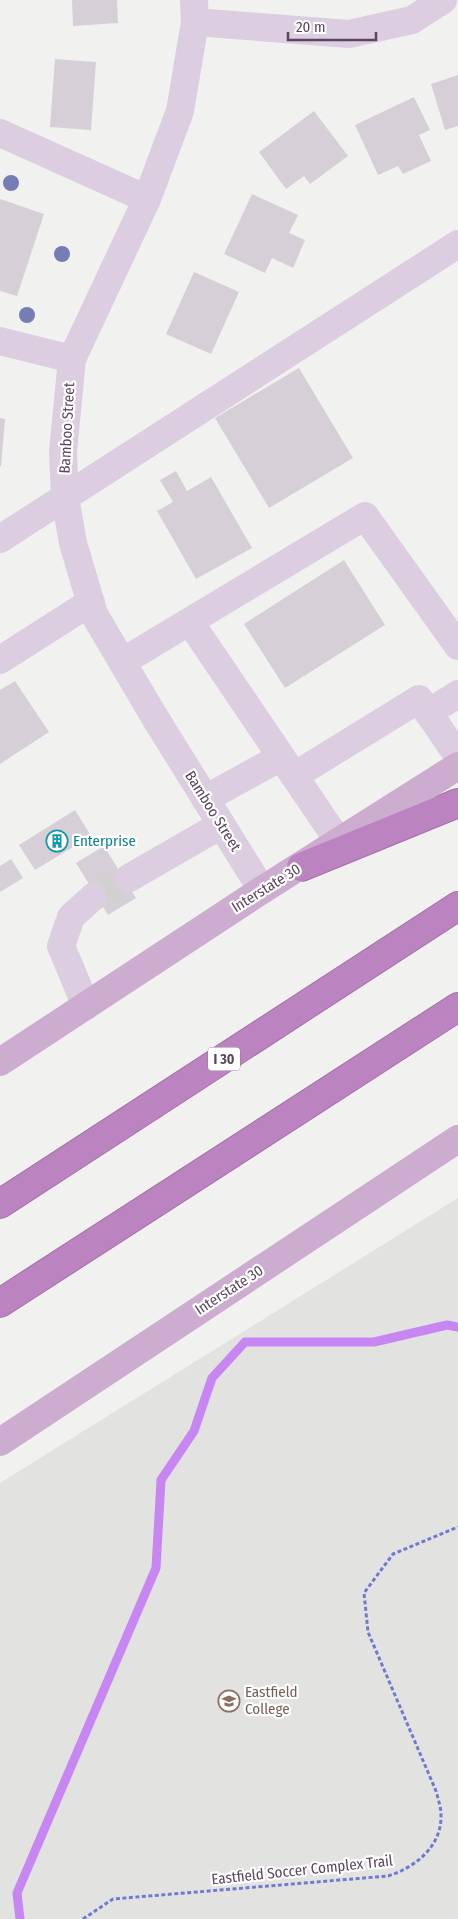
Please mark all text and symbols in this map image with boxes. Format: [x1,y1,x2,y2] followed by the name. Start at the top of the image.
[288,10,376,42] scale bar
[296,18,326,36] text: 20 m
[56,382,78,474] street label: Bamboo Street
[181,768,245,855] street label: Bamboo Street
[45,829,69,853] building icon: Enterprise
[73,832,136,850] place label: Enterprise
[228,860,304,916] street label: Interstate 30
[208,1048,240,1070] road number: I 30
[192,1261,266,1319] street label: Interstate 30
[245,1683,298,1718] place label: Eastfield College
[217,1689,241,1713] school or university icon: Eastfield College
[210,1852,394,1888] street label: Eastfield Soccer Complex Trail

